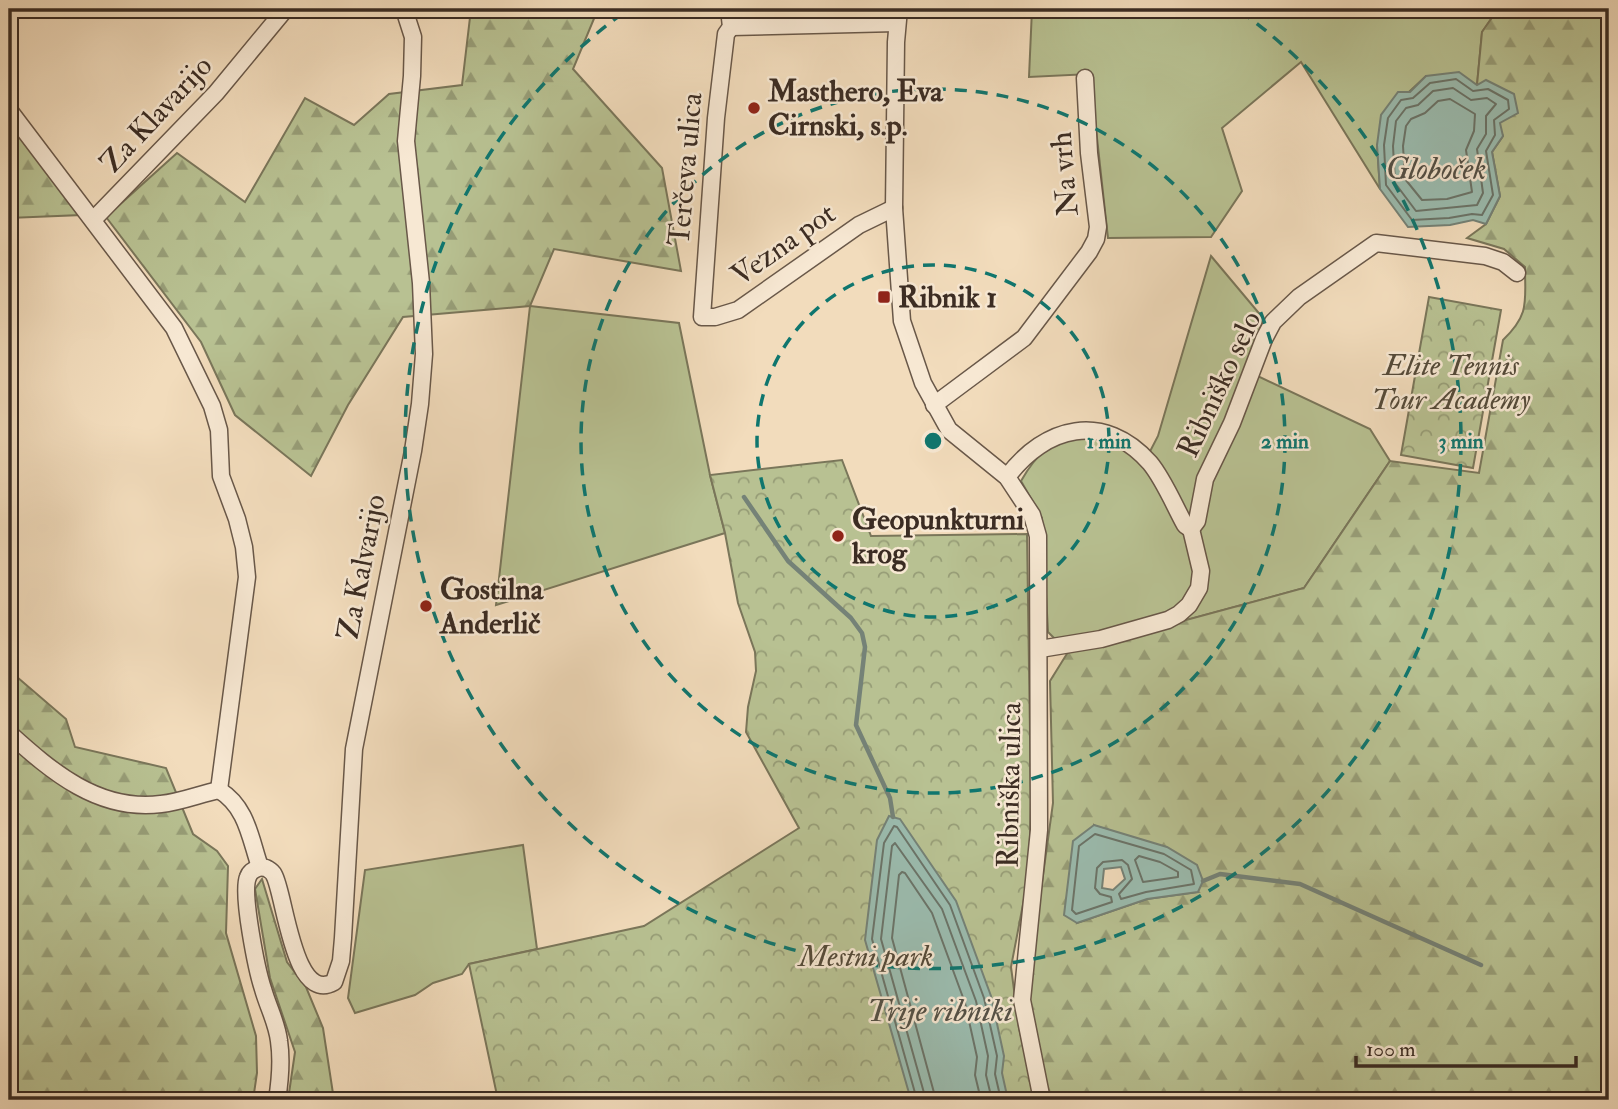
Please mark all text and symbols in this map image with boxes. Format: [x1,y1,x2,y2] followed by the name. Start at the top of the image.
[93,48,220,181] street label: Za Klavarijo
[767,73,944,144] place label: Masthero, Eva Cirnski, s.p.
[660,90,711,247] street label: Terčeva ulica
[746,100,762,116] marker: Masthero, Eva Cirnski, s.p.
[1042,130,1087,218] street label: Na vrh
[1386,149,1486,189] water label: Globoček
[724,195,843,294] street label: Vezna pot
[898,279,997,316] place label: Ribnik 1
[876,289,892,305] marker: Ribnik 1
[1169,305,1269,463] street label: Ribniško selo
[1372,347,1531,418] park label: Elite Tennis Tour Academy
[1087,428,1131,455] text: 1 min
[1261,428,1309,455] text: 2 min
[1438,428,1484,455] text: 3 min
[921,429,945,453] centre of rings
[329,491,394,643] street label: Za Kalvarijo
[851,501,1024,572] place label: Geopunkturni krog
[830,528,846,544] marker: Geopunkturni krog
[438,571,545,642] place label: Gostilna Anderlič
[418,598,434,614] marker: Gostilna Anderlič
[990,701,1029,868] street label: Ribniška ulica
[797,938,933,975] park label: Mestni park
[867,991,1013,1031] water label: Trije ribniki
[1356,1025,1576,1069] scale bar
[1366,1036,1416,1063] text: 100 m

